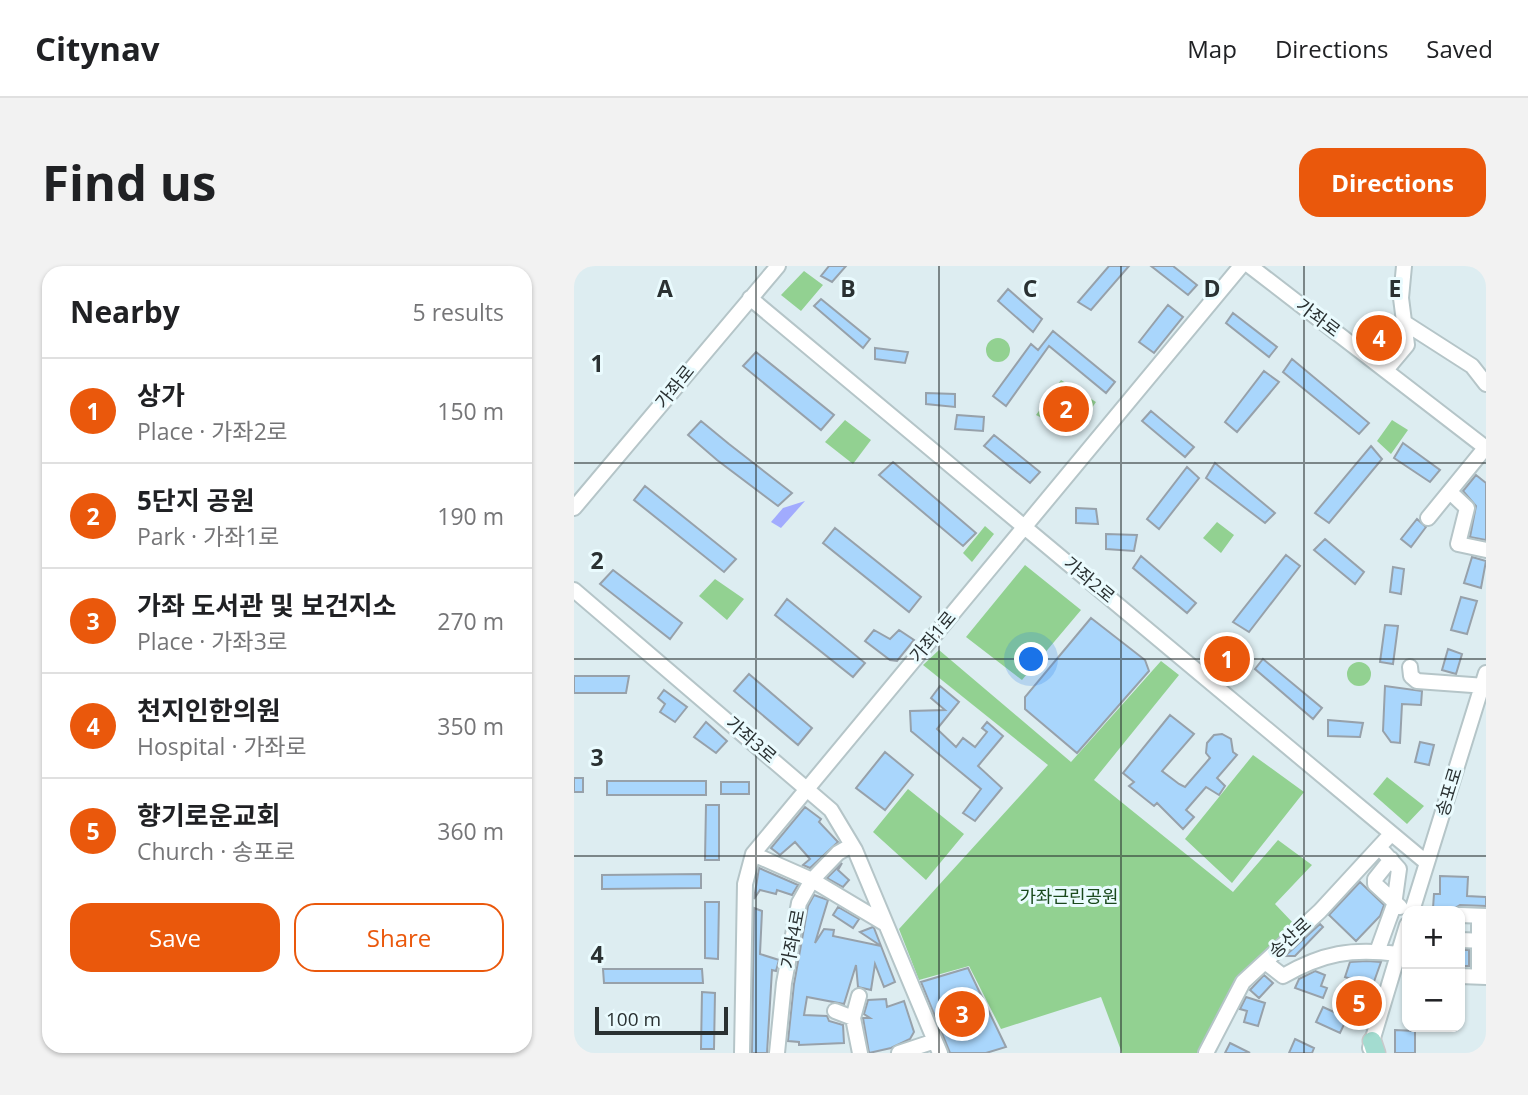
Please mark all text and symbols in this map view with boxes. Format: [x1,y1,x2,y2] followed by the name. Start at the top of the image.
[35,26,160,71] text: Citynav
[1187,32,1237,65] text: Map
[1275,32,1388,65] text: Directions
[1426,32,1493,65] text: Saved
[1299,148,1486,217] button: Directions
[42,149,216,215] text: Find us
[657,272,673,304] text: A
[840,272,856,304] text: B
[1023,272,1037,304] text: C
[1203,272,1221,304] text: D
[1389,272,1401,304] text: E
[70,291,180,332] text: Nearby
[1292,293,1346,342] street label: 가좌로
[413,296,504,328] text: 5 results
[1356,312,1402,364] pin: 4
[590,347,604,379] text: 1
[649,360,699,413] street label: 가좌로
[137,377,185,413] text: 상가
[1043,383,1089,435] pin: 2
[86,395,100,427] text: 1
[437,395,504,427] text: 150 m
[137,415,288,447] text: Place · 가좌2로
[137,482,254,518] text: 5단지 공원
[86,500,100,532] text: 2
[437,500,504,532] text: 190 m
[137,520,280,552] text: Park · 가좌1로
[590,544,604,576] text: 2
[1059,551,1120,608] street label: 가좌2로
[137,587,396,623] text: 가좌 도서관 및 보건지소
[86,605,100,637] text: 3
[437,605,504,637] text: 270 m
[904,606,961,667] street label: 가좌1로
[137,625,288,657] text: Place · 가좌3로
[1204,633,1250,685] pin: 1
[1014,642,1048,676] your location
[137,692,281,728] text: 천지인한의원
[86,710,100,742] text: 4
[437,710,504,742] text: 350 m
[721,711,782,768] street label: 가좌3로
[137,730,307,762] text: Hospital · 가좌로
[590,741,604,773] text: 3
[1429,764,1467,819] street label: 송포로
[137,797,281,833] text: 향기로운교회
[86,815,100,847] text: 5
[437,815,504,847] text: 360 m
[137,835,296,867] text: Church · 송포로
[1019,884,1119,908] park label: 가좌근린공원
[70,903,280,972] button: Save
[294,903,504,972] button: Share
[1402,906,1465,1032] map controls
[1402,906,1465,969] button: +
[775,907,810,971] street label: 가좌4로
[1263,912,1316,963] street label: 송산로
[590,938,604,970] text: 4
[1402,969,1465,1032] button: −
[1336,977,1382,1029] pin: 5
[939,988,985,1040] pin: 3
[595,1004,728,1036] scale bar
[606,1006,661,1032] text: 100 m

